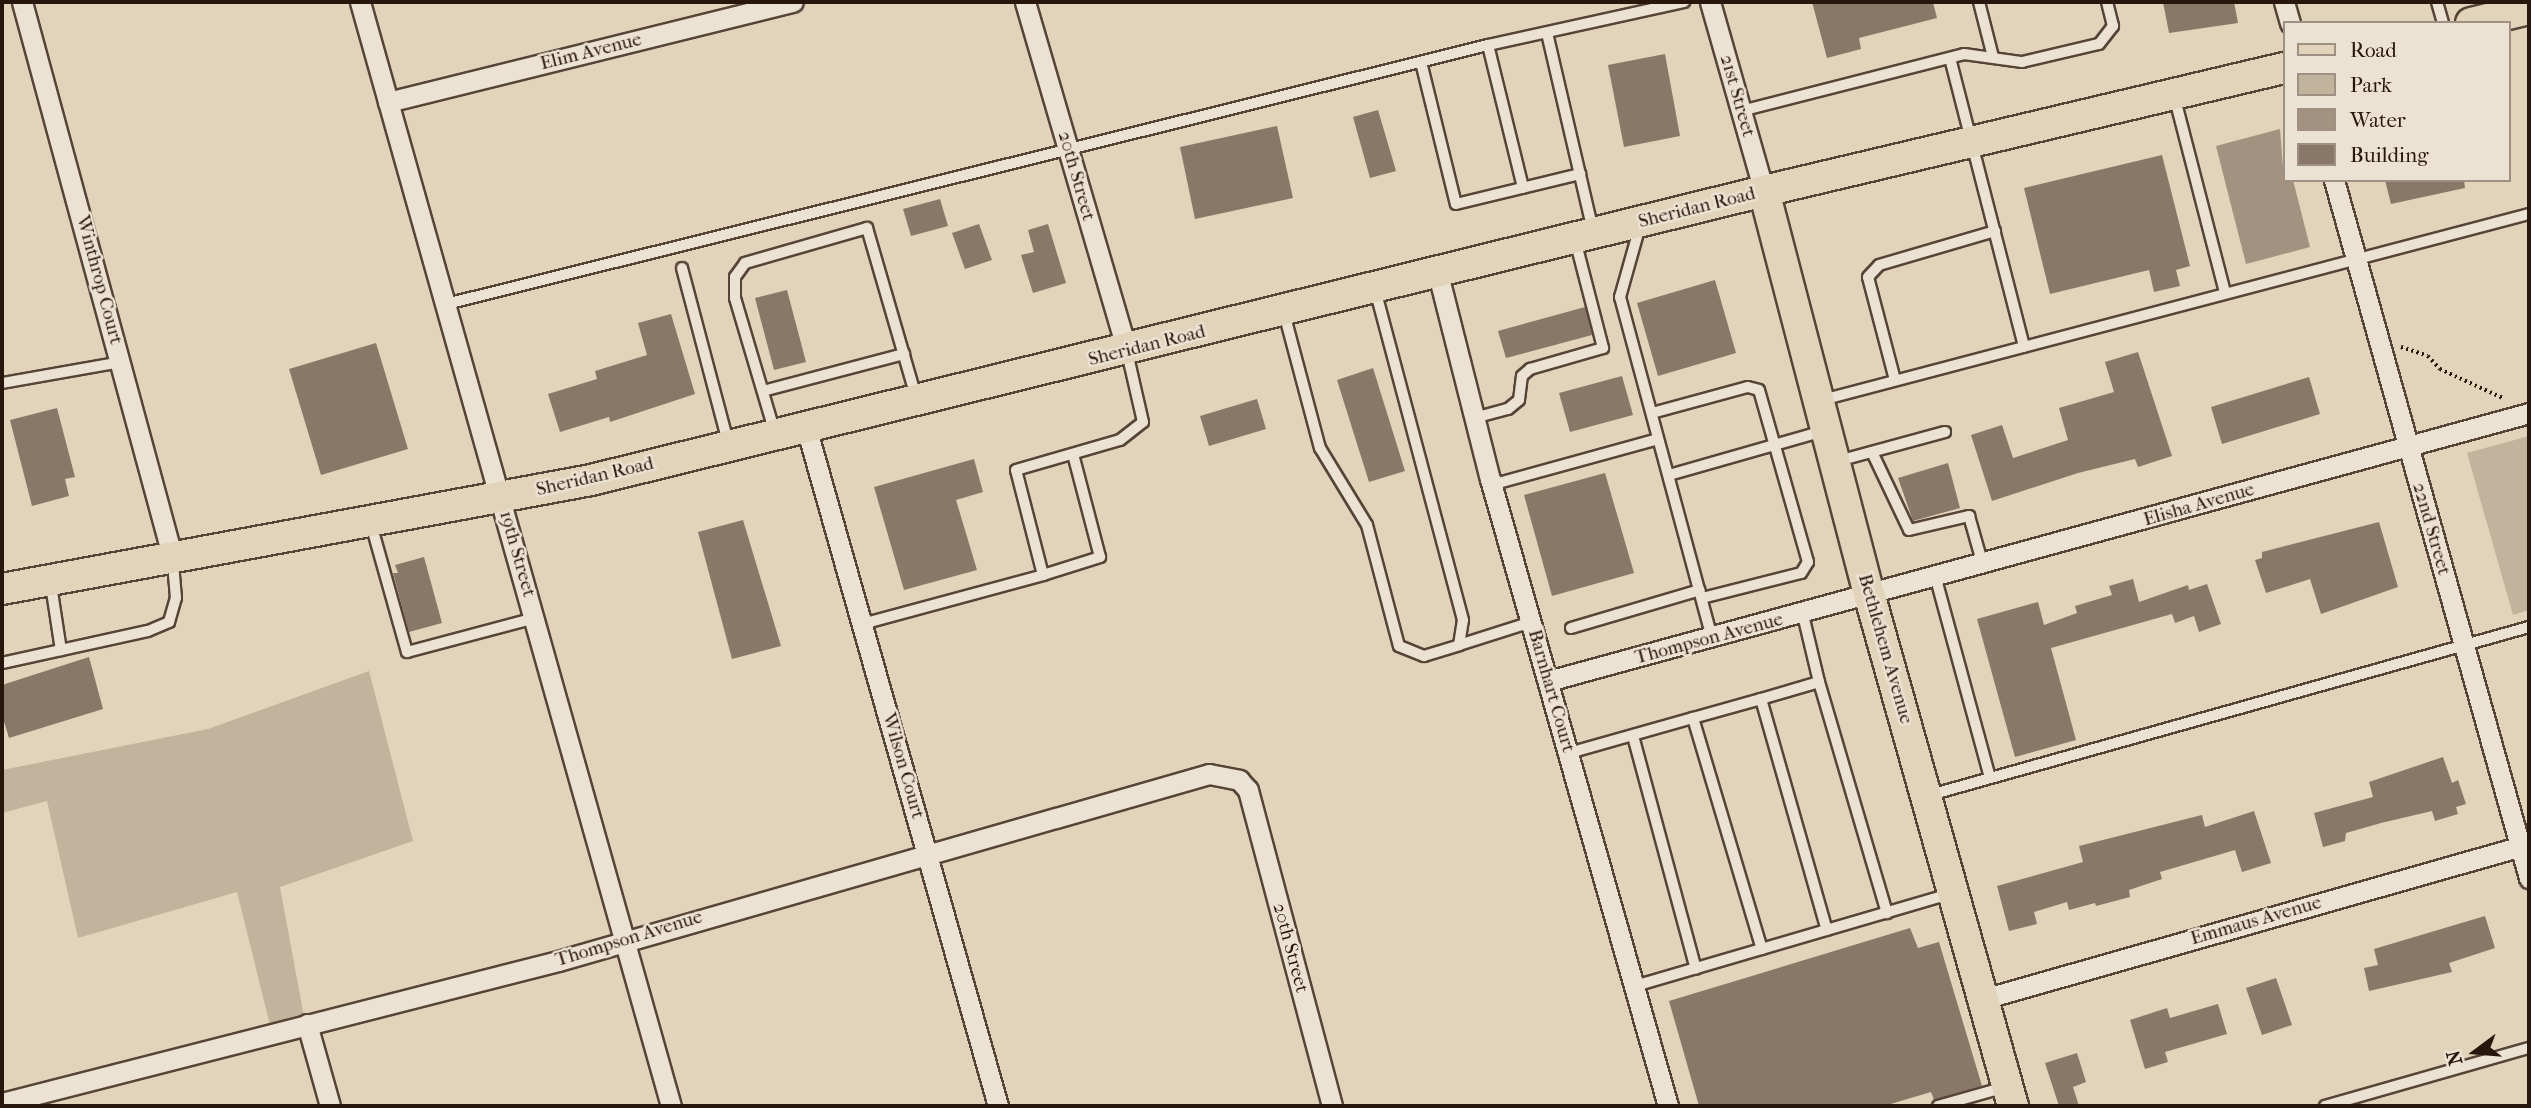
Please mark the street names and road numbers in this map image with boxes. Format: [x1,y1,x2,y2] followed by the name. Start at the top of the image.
[538,28,644,76] street label: Elim Avenue
[1714,52,1760,140] street label: 21st Street
[1052,129,1100,223] street label: 20th Street
[1636,182,1758,234] street label: Sheridan Road
[71,213,127,347] street label: Winthrop Court
[1086,320,1208,372] street label: Sheridan Road
[534,452,656,502] street label: Sheridan Road
[2141,478,2257,532] street label: Elisha Avenue
[2407,480,2455,578] street label: 22nd Street
[494,508,540,600] street label: 19th Street
[1853,571,1917,727] street label: Bethlehem Avenue
[1632,608,1786,670] street label: Thompson Avenue
[1523,627,1579,755] street label: Barnhart Court
[877,710,929,822] street label: Wilson Court
[2188,891,2324,951] street label: Emmaus Avenue
[1267,901,1313,995] street label: 20th Street
[553,906,705,972] street label: Thompson Avenue

